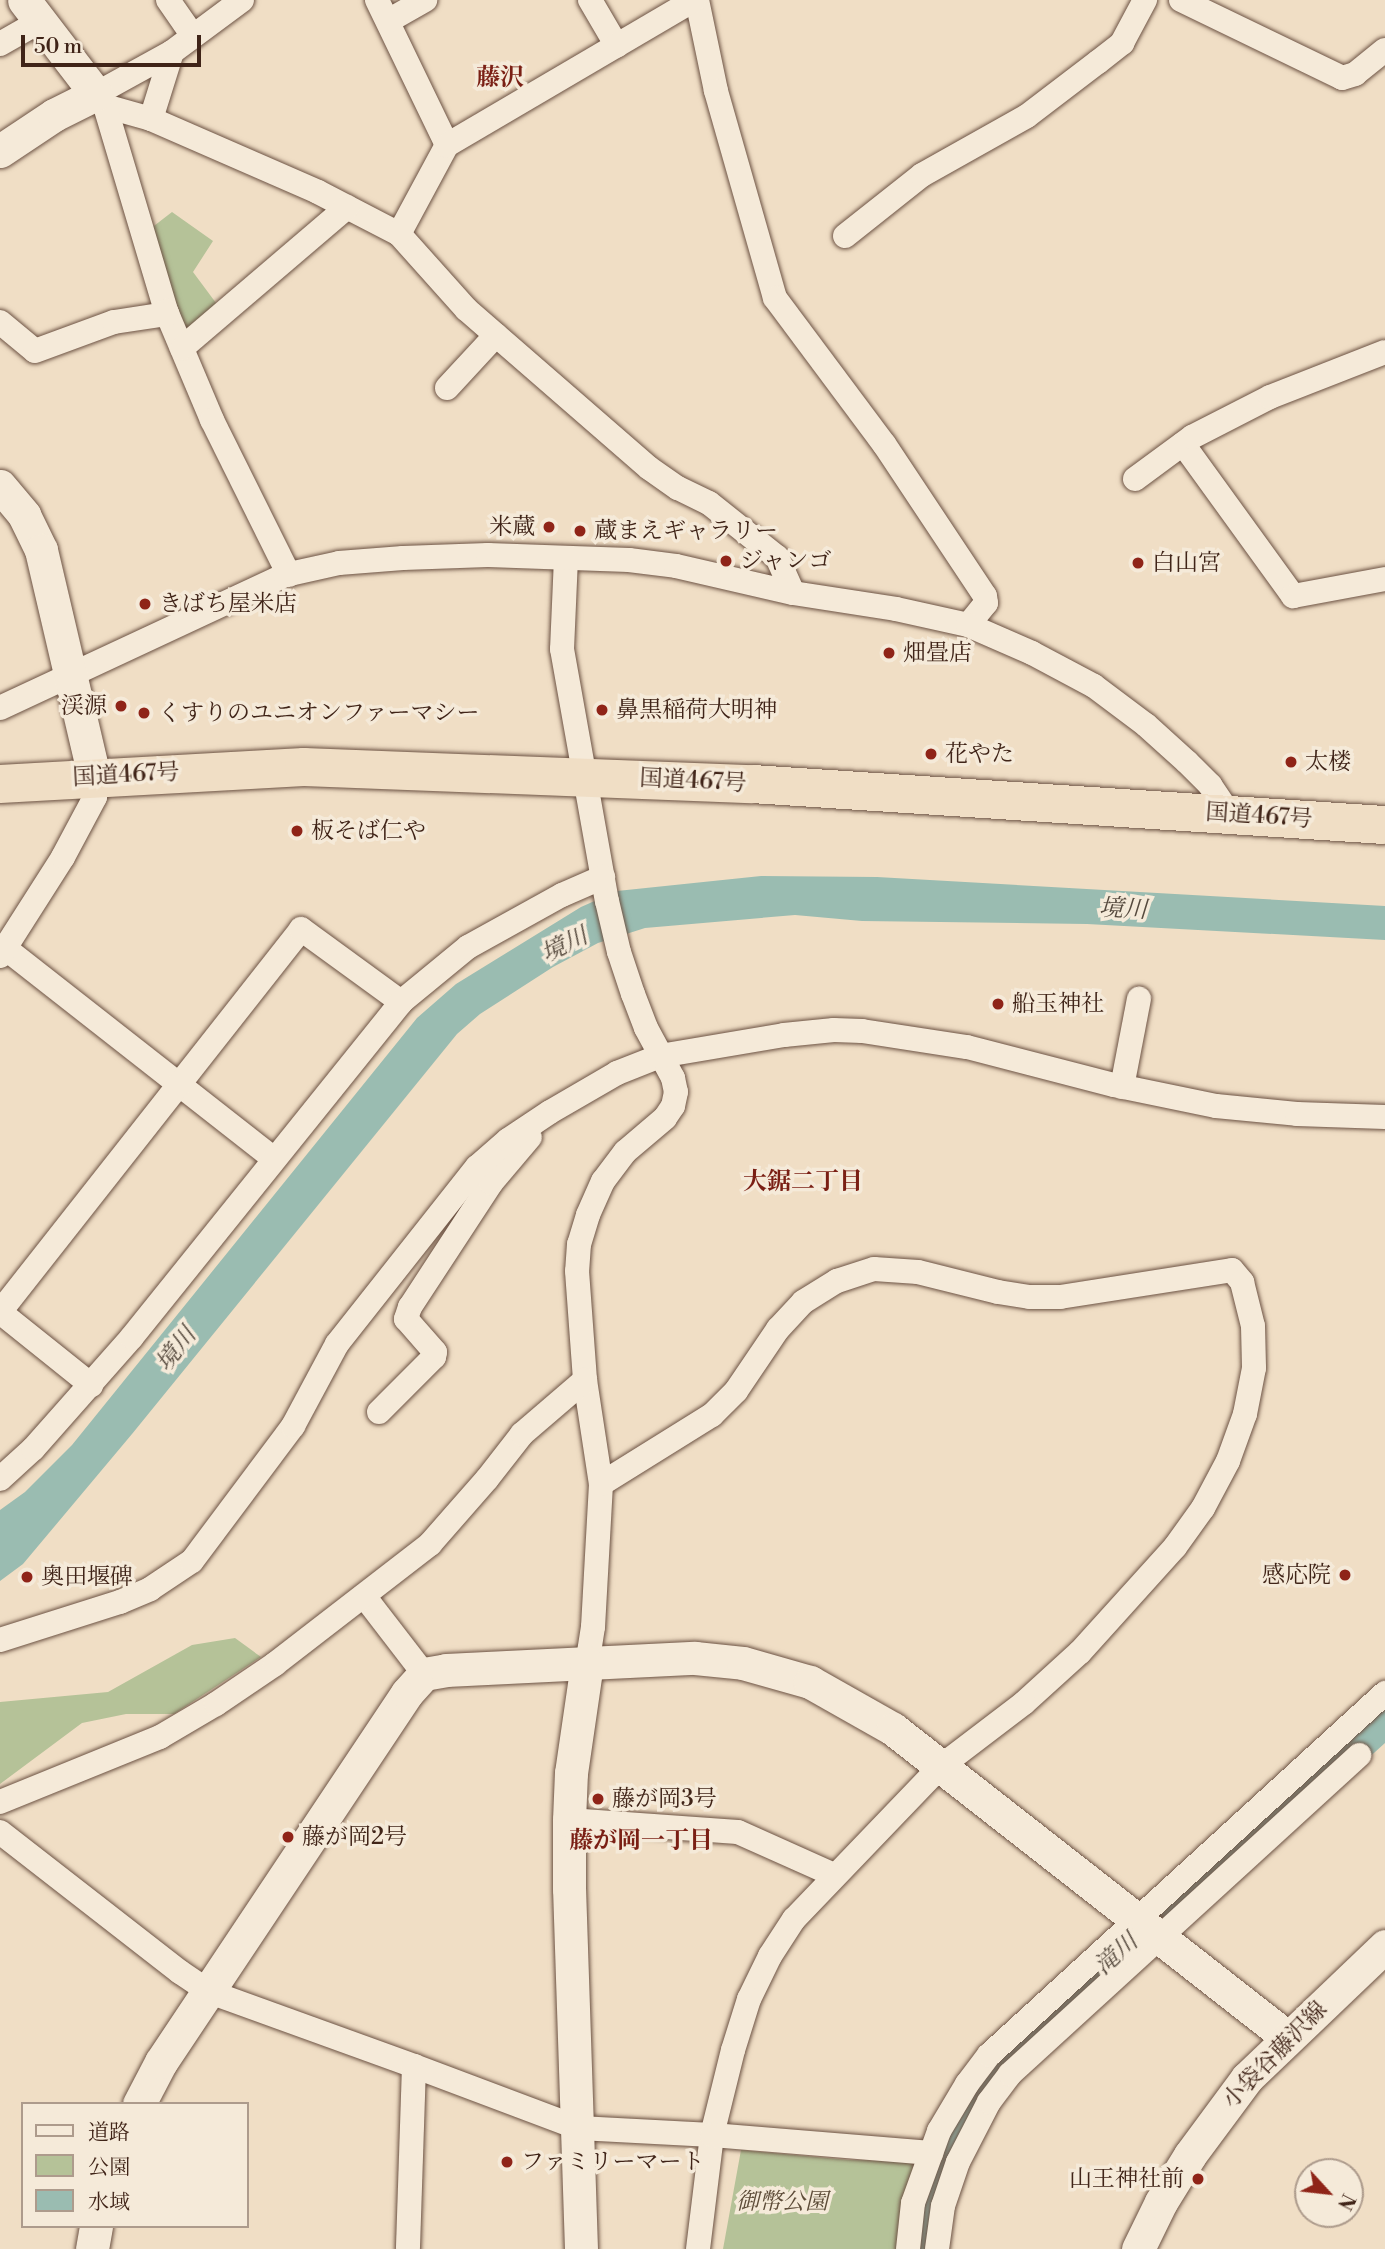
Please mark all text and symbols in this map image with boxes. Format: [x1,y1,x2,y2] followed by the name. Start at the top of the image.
[24,21,205,65] scale bar
[34,34,82,60] text: 50 m
[476,65,524,93] district label: 藤沢
[489,513,535,541] place label: 米蔵
[594,517,778,545] place label: 蔵まえギャラリー
[541,519,557,535] marker: 米蔵
[572,523,588,539] marker: 蔵まえギャラリー
[740,547,832,575] place label: ジャンゴ
[1152,549,1221,577] place label: 白山宮
[718,553,734,569] marker: ジャンゴ
[1130,555,1146,571] marker: 白山宮
[159,590,297,618] place label: きばち屋米店
[137,596,153,612] marker: きばち屋米店
[903,639,972,667] place label: 畑畳店
[881,645,897,661] marker: 畑畳店
[61,692,107,720] place label: 渓源
[616,696,777,724] place label: 鼻黒稲荷大明神
[113,698,129,714] marker: 渓源
[158,699,480,727] place label: くすりのユニオンファーマシー
[594,702,610,718] marker: 鼻黒稲荷大明神
[136,705,152,721] marker: くすりのユニオンファーマシー
[945,740,1014,768] place label: 花やた
[923,746,939,762] marker: 花やた
[1305,748,1351,776] place label: 太楼
[1283,754,1299,770] marker: 太楼
[72,758,180,792] street label: 国道467号
[639,764,747,798] street label: 国道467号
[1205,799,1313,833] street label: 国道467号
[311,817,426,845] place label: 板そば仁や
[289,823,305,839] marker: 板そば仁や
[1098,894,1148,926] water label: 境川
[537,923,593,969] water label: 境川
[1012,990,1104,1018] place label: 船玉神社
[990,996,1006,1012] marker: 船玉神社
[743,1169,863,1197] district label: 大鋸二丁目
[151,1322,203,1378] water label: 境川
[1262,1561,1331,1589] place label: 感応院
[41,1563,133,1591] place label: 奥田堰碑
[1337,1567,1353,1583] marker: 感応院
[19,1569,35,1585] marker: 奥田堰碑
[612,1785,717,1813] place label: 藤が岡3号
[590,1791,606,1807] marker: 藤が岡3号
[302,1823,407,1851] place label: 藤が岡2号
[569,1828,713,1856] district label: 藤が岡一丁目
[280,1829,296,1845] marker: 藤が岡2号
[1090,1928,1144,1982] water label: 滝川
[1217,1996,1333,2114] street label: 小袋谷藤沢線
[21,2102,248,2228] legend
[88,2120,130,2146] text: 道路
[521,2148,705,2176] place label: ファミリーマート
[499,2154,515,2170] marker: ファミリーマート
[88,2155,130,2181] text: 公園
[1294,2158,1364,2228] north arrow
[1069,2165,1184,2193] place label: 山王神社前
[1190,2171,1206,2187] marker: 山王神社前
[736,2188,828,2216] park label: 御幣公園
[1332,2189,1360,2214] text: N
[88,2190,130,2216] text: 水域

